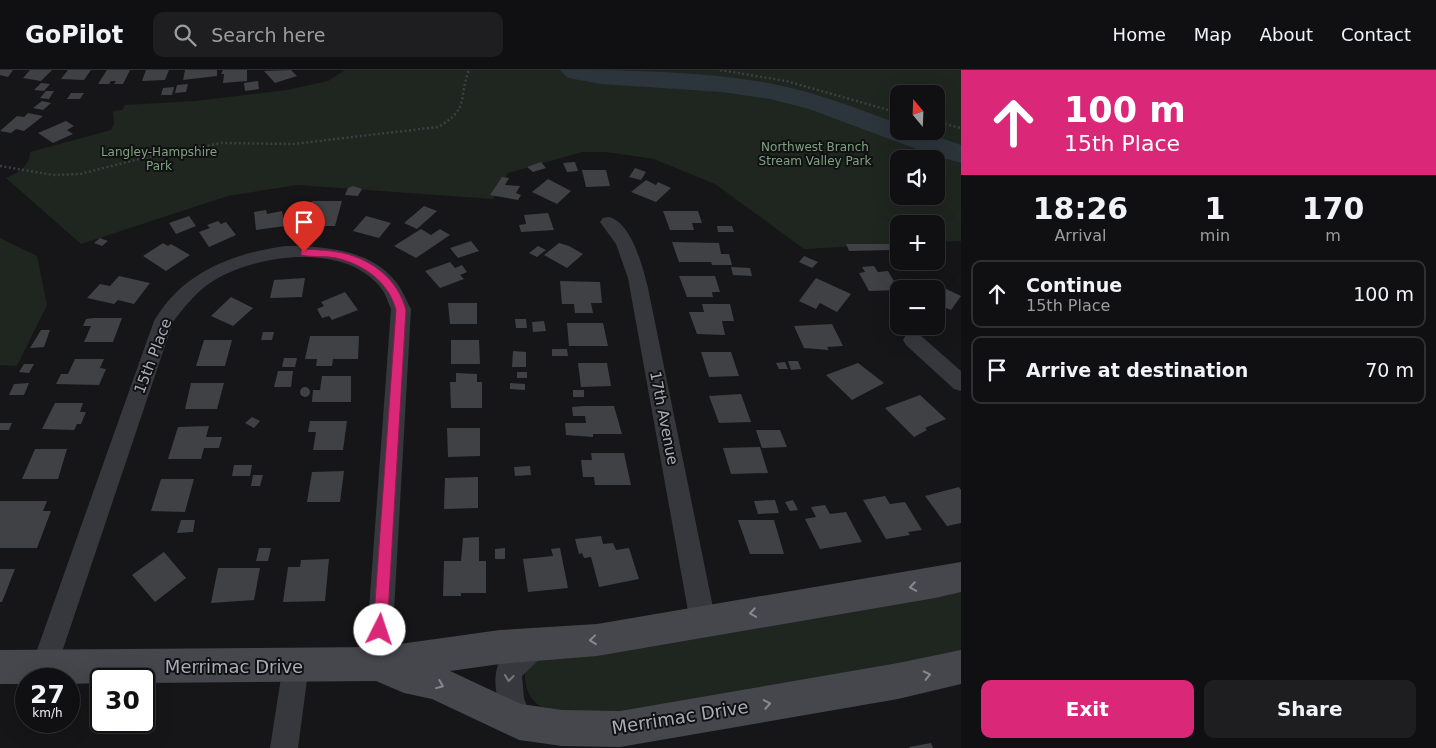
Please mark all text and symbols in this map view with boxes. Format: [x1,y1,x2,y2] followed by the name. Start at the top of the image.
[153,12,503,57] search box
[25,21,123,49] text: GoPilot
[171,21,199,49] icon: search
[211,24,325,46] text: Search here
[1113,24,1166,45] text: Home
[1194,24,1232,45] text: Map
[1260,24,1313,45] text: About
[1341,24,1411,45] text: Contact
[890,85,945,140] north arrow
[890,85,945,335] map controls
[981,90,1046,155] icon: ahead
[1064,90,1186,130] text: 100 m
[1064,131,1180,156] text: 15th Place
[759,140,871,168] park label: Northwest Branch Stream Valley Park
[101,145,217,173] park label: Langley-Hampshire Park
[890,150,945,205] button: sound
[1033,191,1128,226] text: 18:26
[1204,191,1225,226] text: 1
[1302,191,1364,226] text: 170
[283,201,325,252] pin
[290,208,318,236] icon: arrive
[890,215,945,270] button: +
[1054,226,1106,245] text: Arrival
[1200,226,1230,245] text: min
[1325,226,1341,245] text: m
[1026,274,1122,296] text: Continue
[890,280,945,335] button: −
[983,280,1011,308] icon: ahead
[1353,283,1414,305] text: 100 m
[1026,296,1110,315] text: 15th Place
[130,316,176,396] street label: 15th Place
[983,356,1011,384] icon: arrive
[1026,359,1248,381] text: Arrive at destination
[1365,359,1414,381] text: 70 m
[646,370,682,466] street label: 17th Avenue
[909,581,917,592] one-way arrow
[353,603,405,655] position arrow
[749,608,757,618] one-way arrow
[588,634,596,645] one-way arrow
[165,656,303,677] street label: Merrimac Drive
[90,668,155,733] speed limit sign: 30
[922,670,931,681] one-way arrow
[504,675,515,683] one-way arrow
[435,679,444,689] one-way arrow
[30,680,65,709] text: 27
[981,680,1194,738] button: Exit
[1204,680,1416,738] button: Share
[610,696,750,738] street label: Merrimac Drive
[763,699,771,709] one-way arrow
[32,706,63,720] text: km/h

